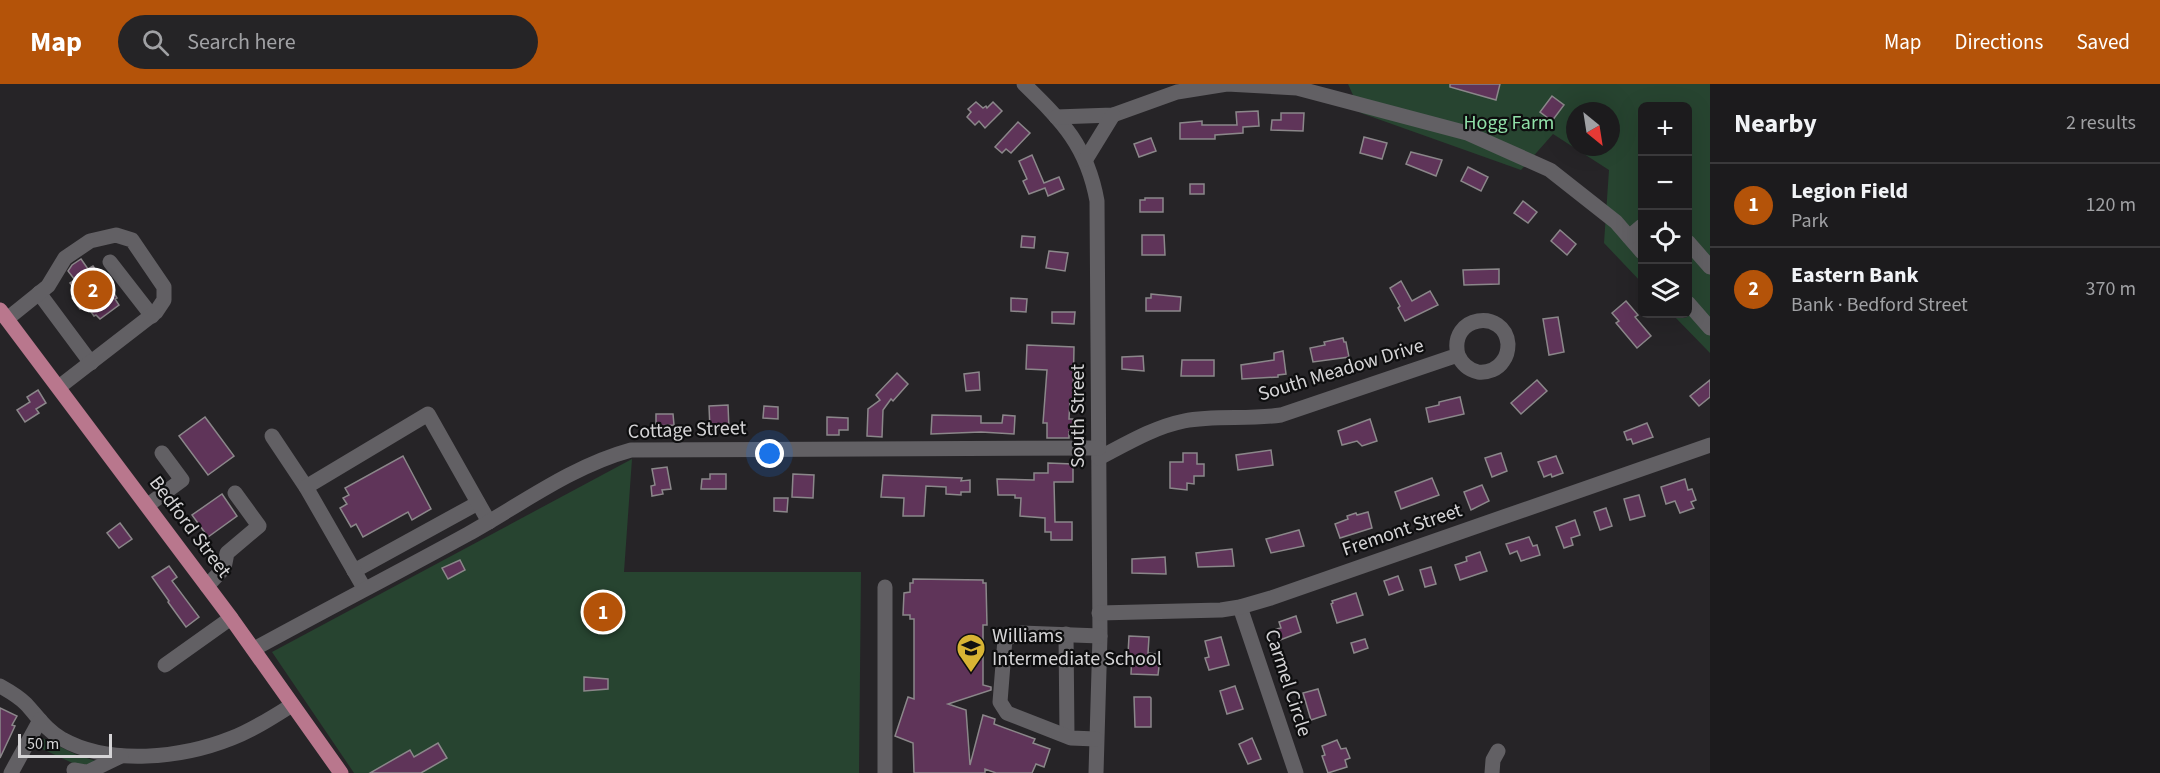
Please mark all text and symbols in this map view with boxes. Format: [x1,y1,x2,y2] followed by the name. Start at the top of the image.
[118,15,538,69] search box
[30,22,82,62] text: Map
[139,26,172,59] icon: search
[187,26,296,58] text: Search here
[1884,27,1922,57] text: Map
[1955,27,2043,57] text: Directions
[2076,27,2130,57] text: Saved
[1566,102,1620,156] north arrow
[1638,102,1692,318] map controls
[1638,102,1692,156] button: +
[1734,105,1817,142] text: Nearby
[1464,109,1554,137] park label: Hogg Farm
[2066,109,2136,137] text: 2 results
[1638,156,1692,210] button: −
[1791,175,1908,207] text: Legion Field
[1748,191,1759,219] text: 1
[2086,191,2136,219] text: 120 m
[1791,207,1828,235] text: Park
[1638,210,1692,264] button: locate
[1791,259,1919,291] text: Eastern Bank
[1638,264,1692,318] button: layers
[74,268,112,312] pin: 2
[1748,275,1759,303] text: 2
[2086,275,2136,303] text: 370 m
[1791,291,1968,319] text: Bank · Bedford Street
[1255,331,1427,409] street label: South Meadow Drive
[1064,364,1092,468] street label: South Street
[627,414,747,446] street label: Cottage Street
[755,439,784,468] your location
[142,470,238,584] street label: Bedford Street
[1338,496,1466,564] street label: Fremont Street
[584,590,622,634] pin: 1
[992,622,1162,673] place label: Williams Intermediate School
[1257,626,1319,740] street label: Carmel Circle
[955,632,987,674] school or university icon: Williams Intermediate School
[18,731,112,758] scale bar
[27,733,59,755] text: 50 m

